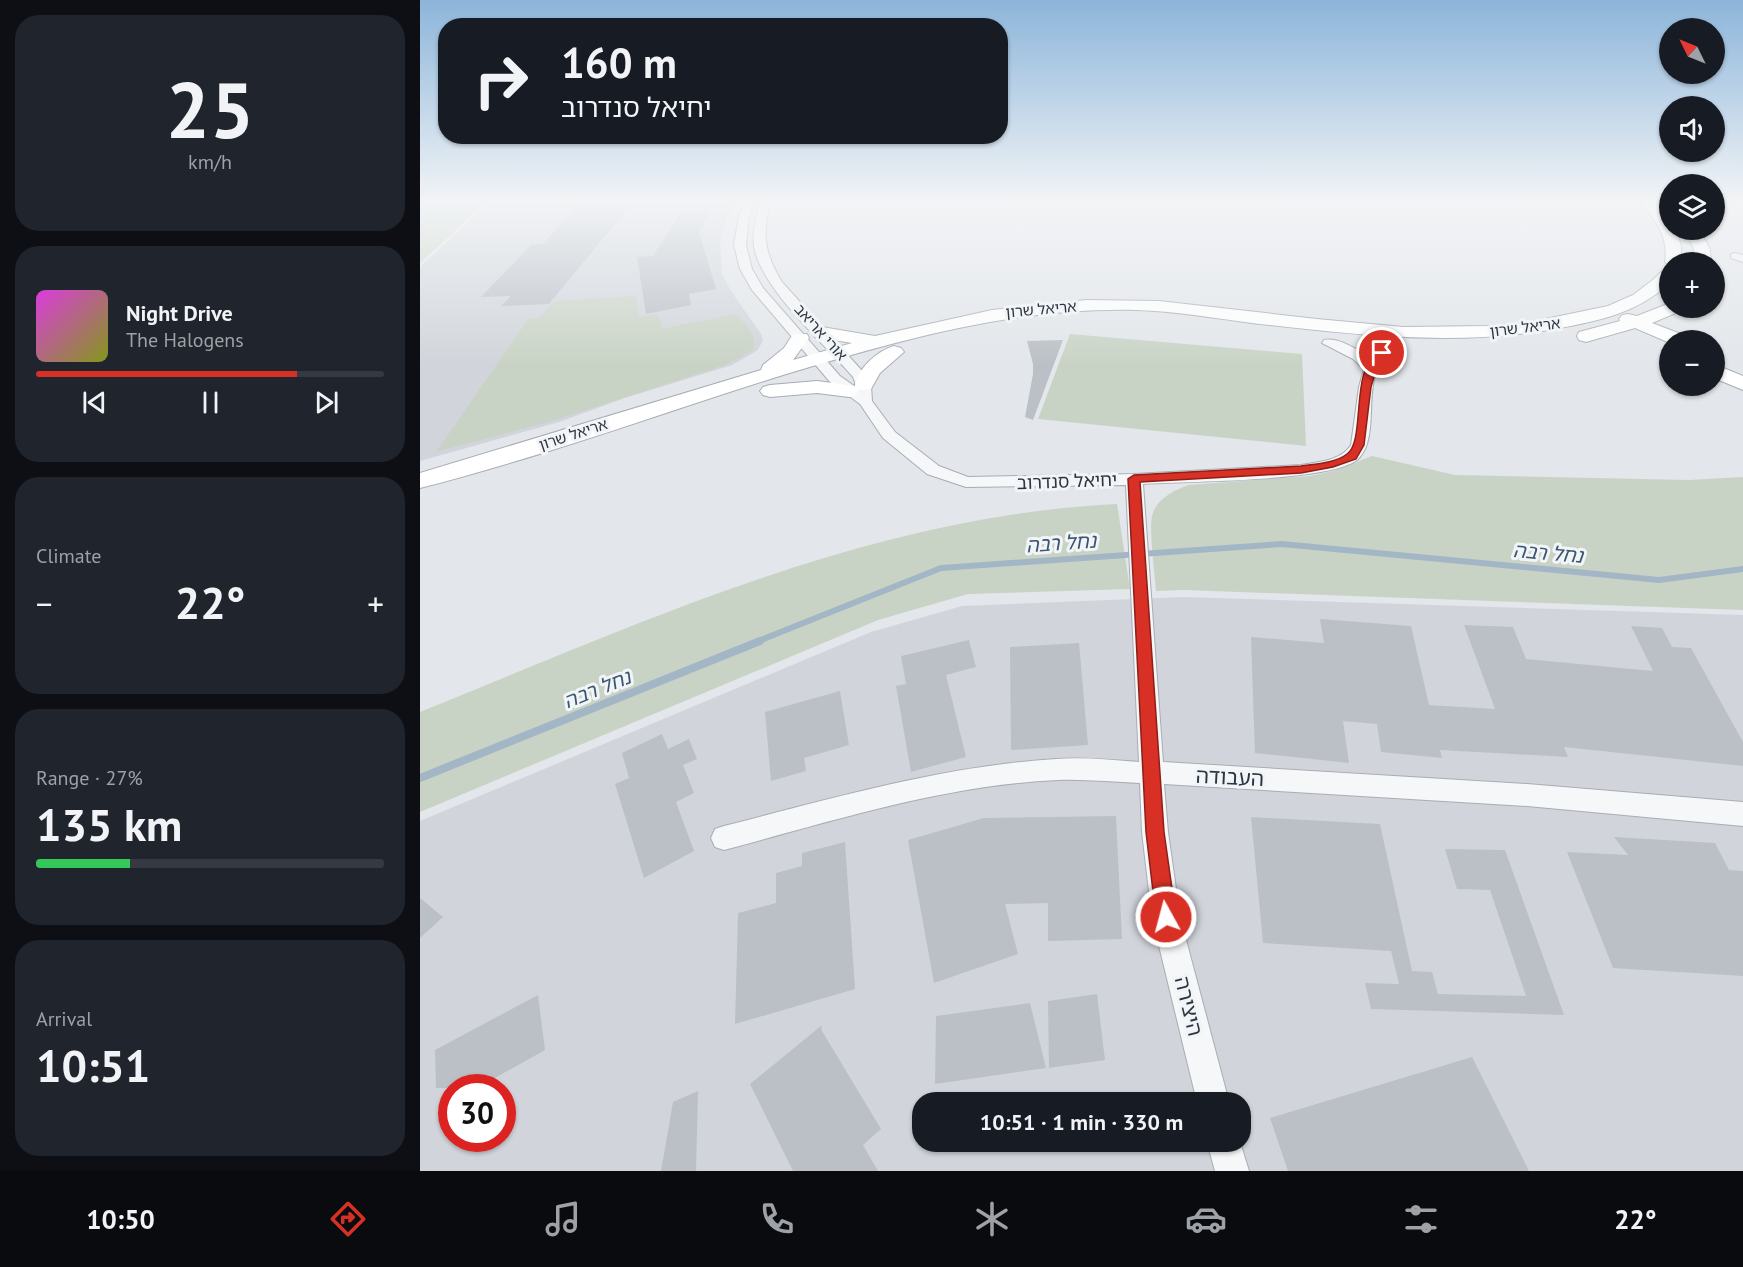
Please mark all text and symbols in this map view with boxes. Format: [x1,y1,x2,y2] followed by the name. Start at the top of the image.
[1659,18,1725,84] north arrow
[1659,18,1725,396] map controls
[561,35,677,90] text: 160 m
[462,42,540,120] icon: right
[166,59,254,160] text: 25
[561,90,712,124] text: יחיאל סנדרוב
[1659,96,1725,162] button: sound
[188,149,232,175] text: km/h
[1659,174,1725,240] button: layers
[1659,252,1725,318] button: +
[1005,296,1077,322] street label: אריאל שרון
[126,299,233,327] text: Night Drive
[791,300,851,364] street label: אורי אריאב
[1489,313,1561,341] street label: אריאל שרון
[126,327,244,353] text: The Halogens
[1356,327,1407,378] pin
[1659,330,1725,396] button: −
[1365,336,1398,369] icon: arrive
[78,386,111,419] icon: previous
[194,386,227,419] icon: pause
[310,386,343,419] icon: next
[536,414,610,454] street label: אריאל שרון
[1016,468,1118,494] street label: יחיאל סנדרוב
[1025,527,1098,558] water label: נחל רבה
[1512,537,1586,569] water label: נחל רבה
[36,543,102,569] text: Climate
[175,573,245,631] text: 22°
[36,582,53,625] text: −
[367,582,384,625] text: +
[560,663,636,714] water label: נחל רבה
[1195,762,1265,792] street label: העבודה
[36,765,143,791] text: Range · 27%
[36,795,182,853] text: 135 km
[1134,885,1198,949] position arrow
[1169,973,1209,1039] street label: היצירה
[36,1006,92,1032] text: Arrival
[36,1036,150,1094] text: 10:51
[438,1074,516,1152] speed limit sign: 30
[980,1108,1183,1136] text: 10:51 · 1 min · 330 m
[327,1198,369,1240] icon: directions
[542,1198,584,1240] icon: music
[756,1198,798,1240] icon: phone
[971,1198,1013,1240] icon: climate
[1185,1198,1227,1240] icon: car
[1400,1198,1442,1240] icon: filters
[86,1202,155,1236] text: 10:50
[1614,1202,1657,1236] text: 22°

